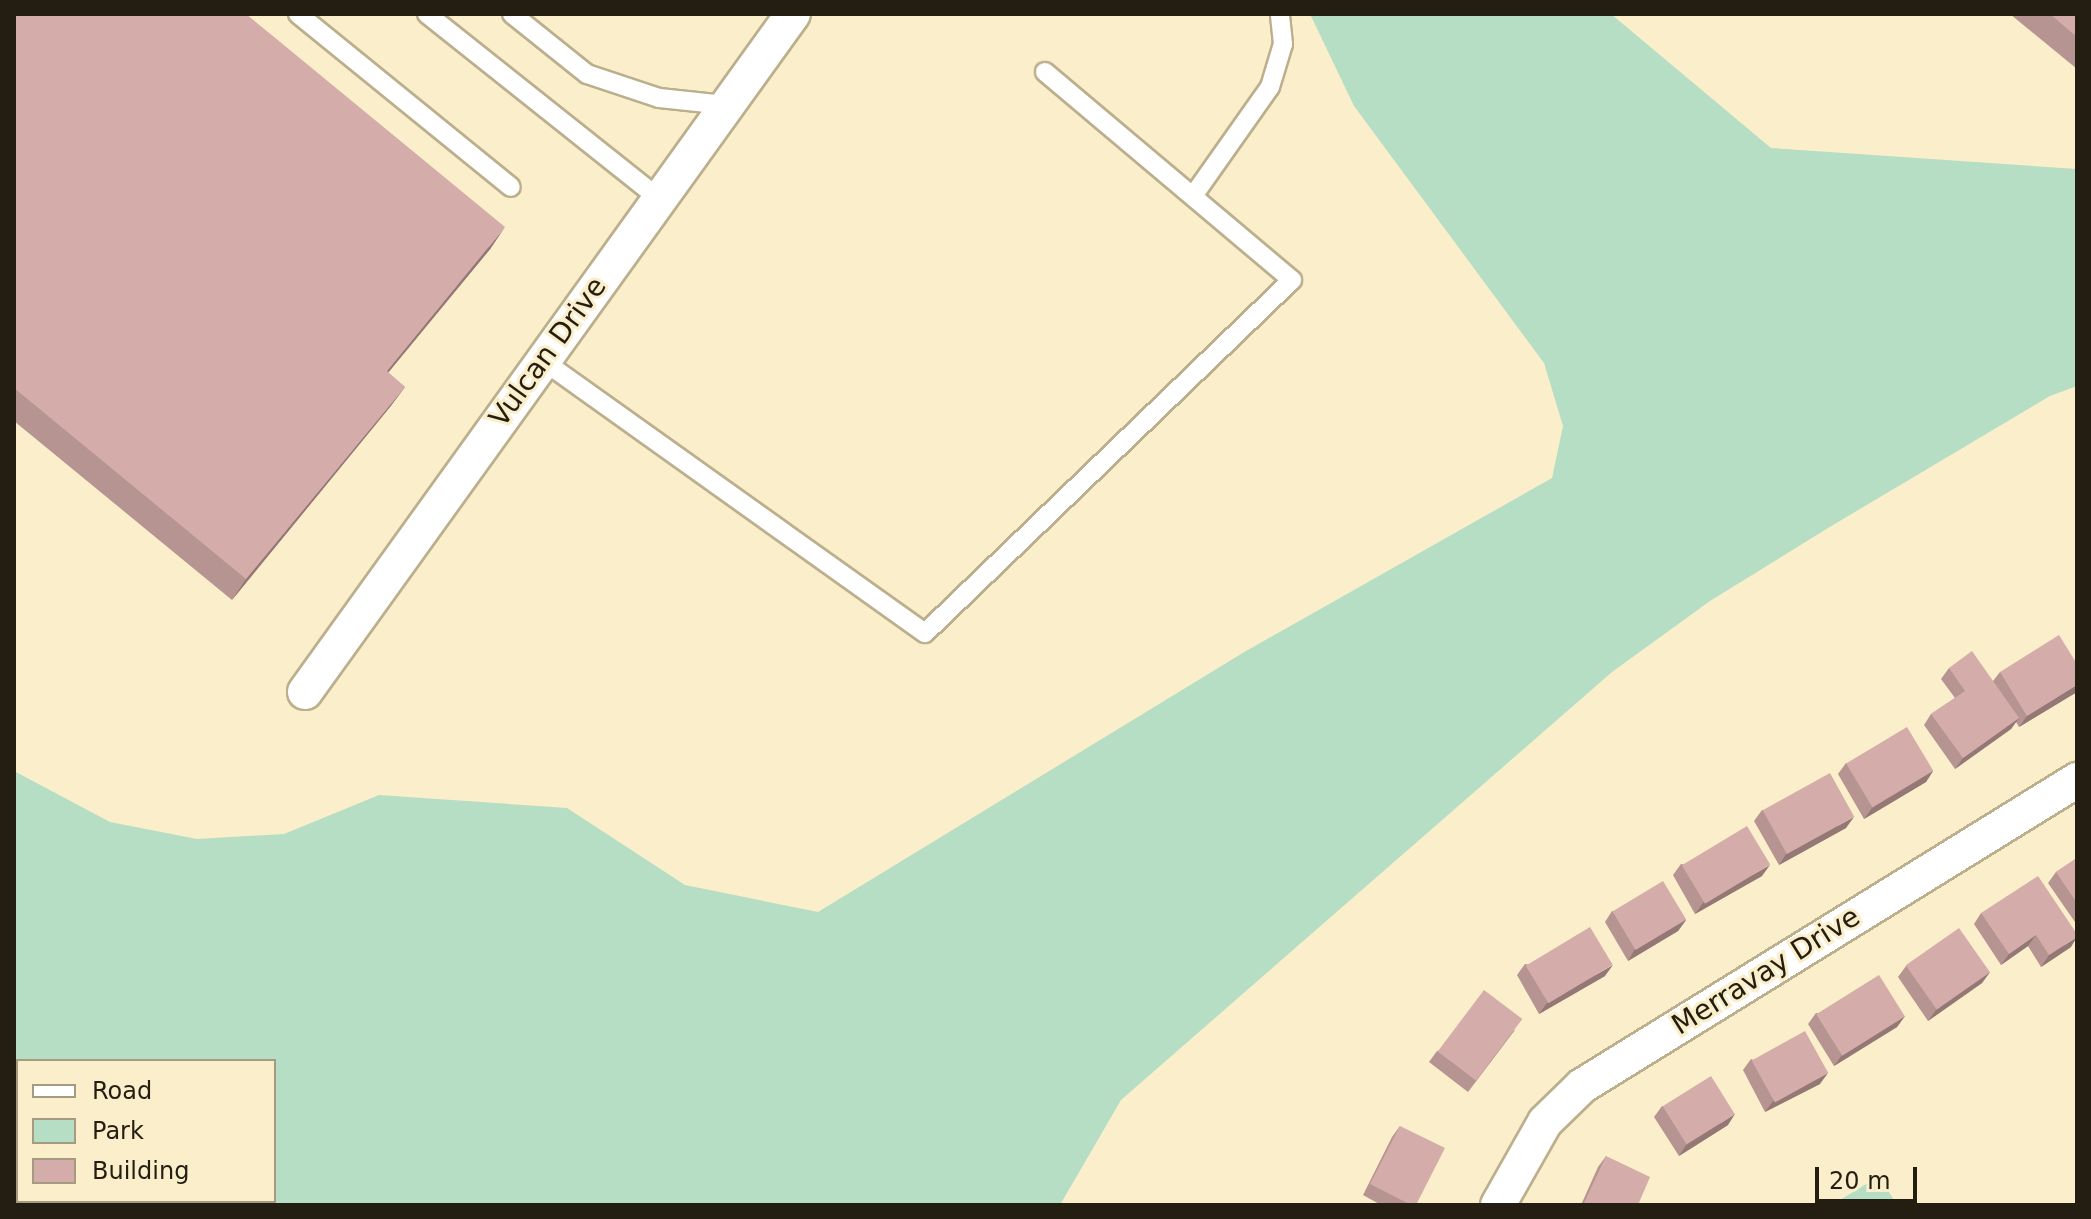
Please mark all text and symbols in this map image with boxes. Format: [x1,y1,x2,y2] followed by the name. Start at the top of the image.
[482,271,614,433] street label: Vulcan Drive
[1666,900,1866,1042] street label: Merravay Drive
[16,1059,276,1203] legend
[92,1077,152,1105] text: Road
[92,1117,144,1145] text: Park
[1819,1151,1921,1201] scale bar
[92,1157,189,1185] text: Building
[1829,1167,1891,1195] text: 20 m

